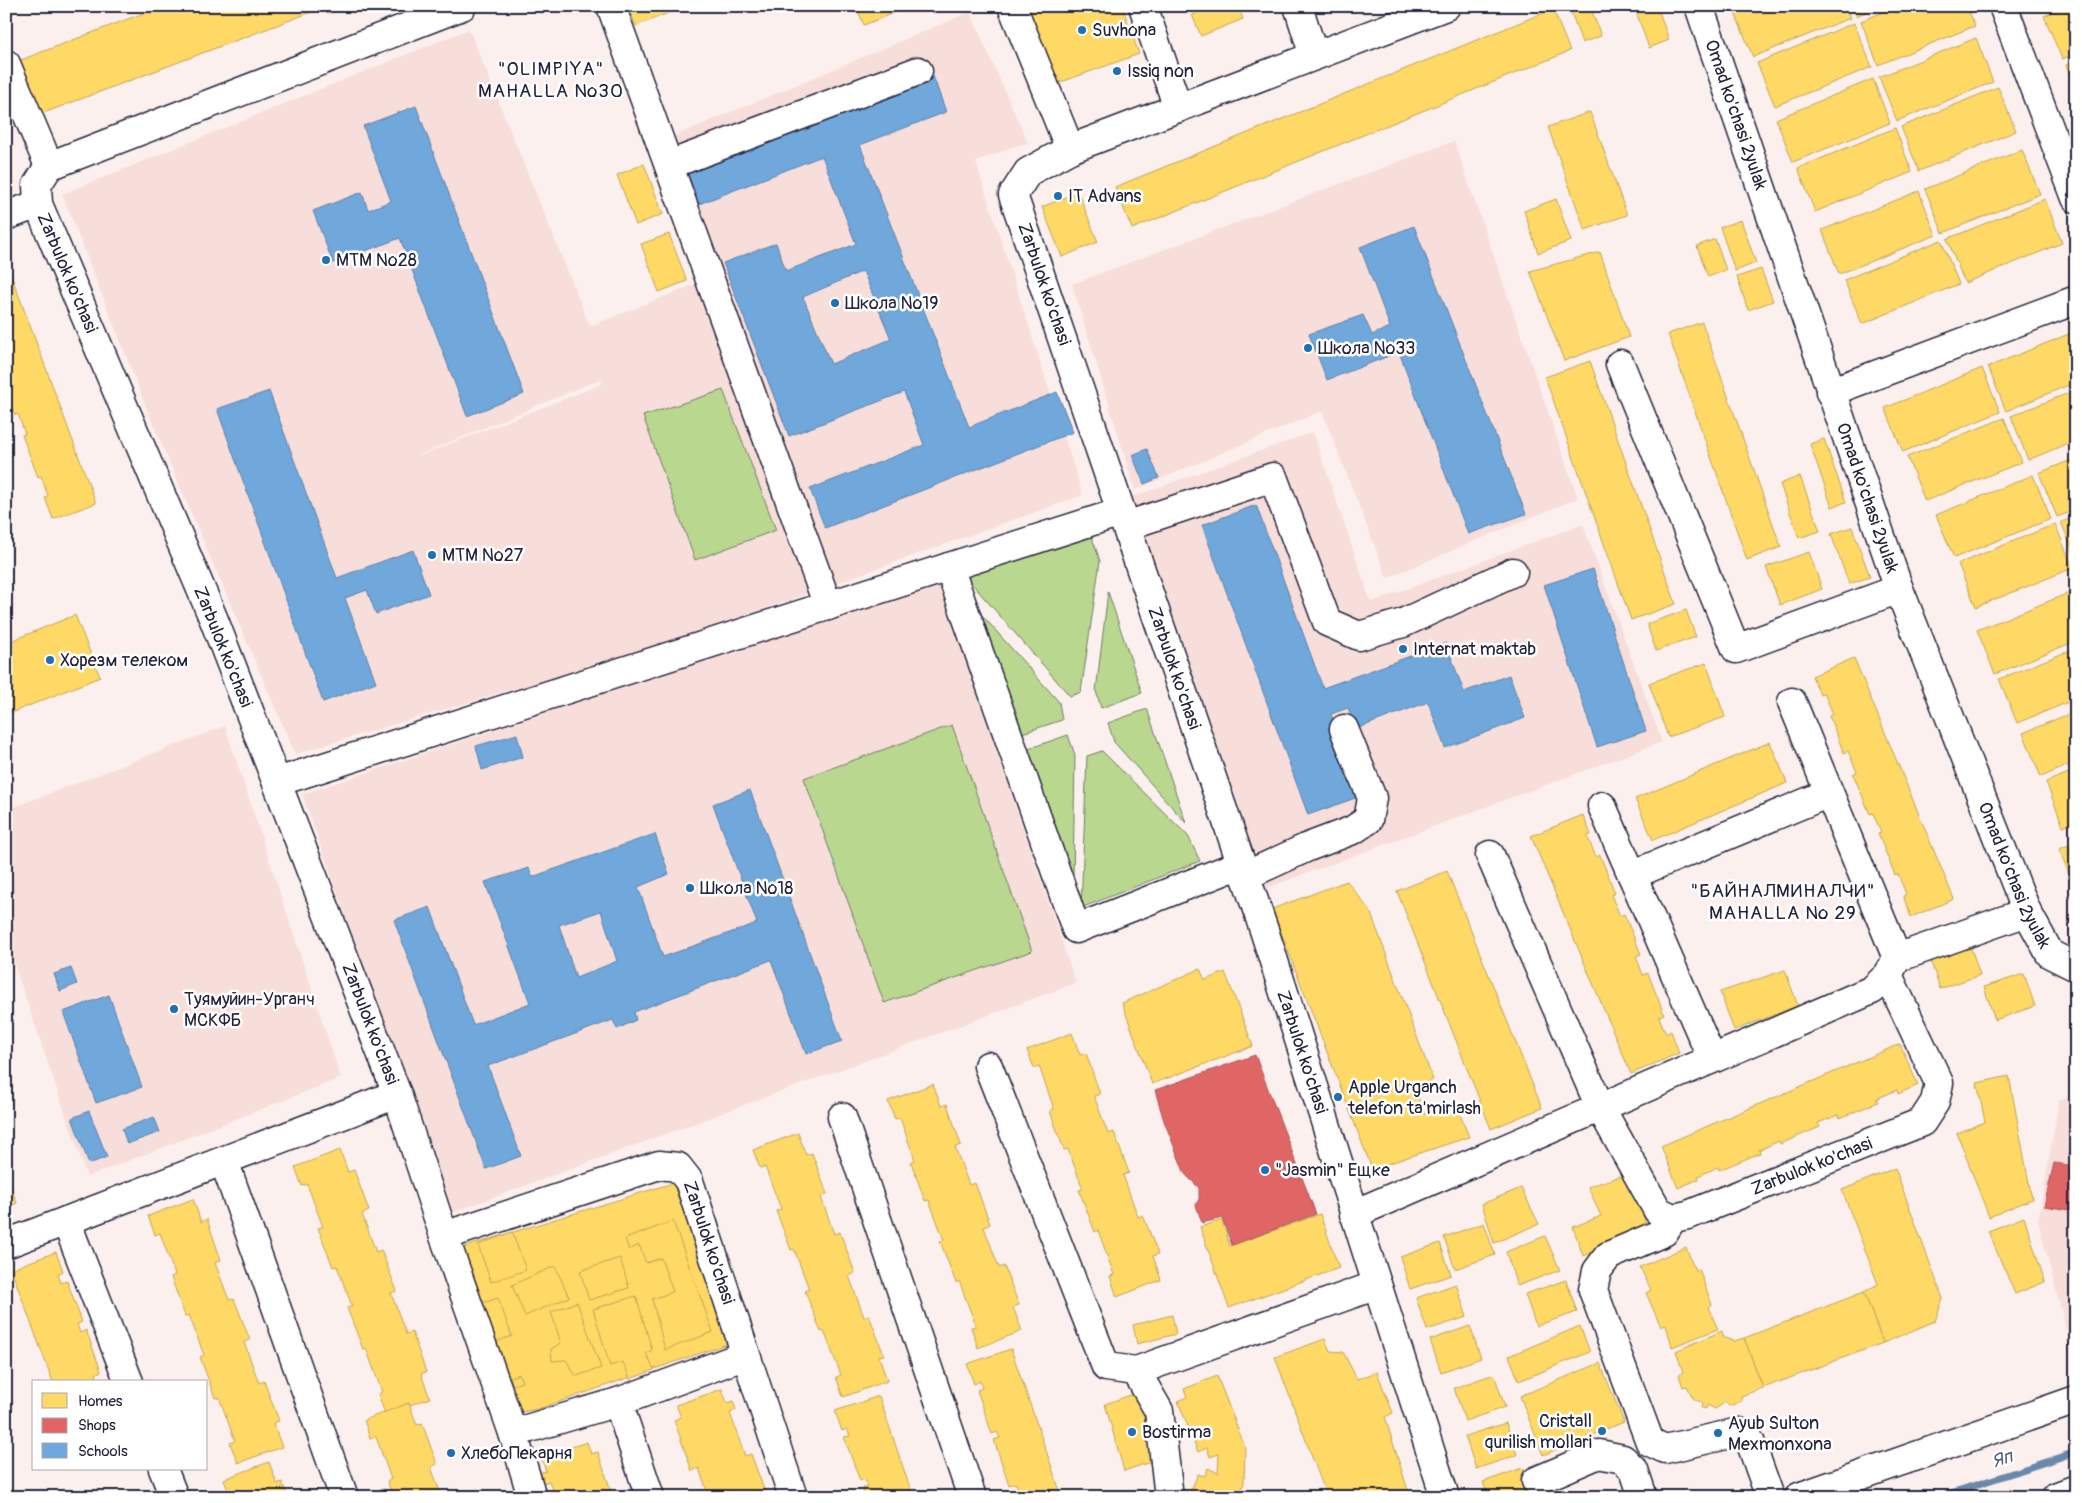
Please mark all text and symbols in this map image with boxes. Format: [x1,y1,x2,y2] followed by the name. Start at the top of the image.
[1092,19,1156,42] place label: Suvhona
[1076,24,1088,36] marker: Suvhona
[1700,37,1773,193] street label: Omad ko'chasi 2yulak
[478,57,624,103] district label: "OLIMPIYA" MAHALLA №30
[1127,60,1194,83] place label: Issiq non
[1111,65,1123,77] marker: Issiq non
[1068,185,1141,208] place label: IT Advans
[1052,190,1064,202] marker: IT Advans
[31,209,103,337] street label: Zarbulok ko'chasi
[1012,220,1076,348] street label: Zarbulok ko'chasi
[336,249,417,272] place label: MTM №28
[320,254,332,266] marker: MTM №28
[845,292,939,315] place label: Школа №19
[829,297,841,309] marker: Школа №19
[1318,337,1415,360] place label: Школа №33
[1302,342,1314,354] marker: Школа №33
[1831,420,1904,577] street label: Omad ko'chasi 2yulak
[442,544,524,567] place label: MTM №27
[426,549,438,561] marker: MTM №27
[188,583,258,711] street label: Zarbulok ko'chasi
[1142,604,1206,732] street label: Zarbulok ko'chasi
[1413,638,1536,661] place label: Internat maktab
[1397,643,1409,655] marker: Internat maktab
[60,649,188,672] place label: Хорезм телеком
[44,654,56,666] marker: Хорезм телеком
[1973,799,2057,953] street label: Omad ko'chasi 2yulak
[700,877,793,900] place label: Школа №18
[1691,879,1875,925] district label: "БАЙНАЛМИНАЛЧИ" MAHALLA № 29
[684,882,696,894] marker: Школа №18
[336,960,404,1088] street label: Zarbulok ko'chasi
[1271,987,1333,1117] street label: Zarbulok ko'chasi
[184,988,315,1032] place label: Туямуйин-Урганч МСКФБ
[168,1003,180,1015] marker: Туямуйин-Урганч МСКФБ
[1347,1076,1481,1120] place label: Apple Urganch telefon ta'mirlash
[1332,1091,1344,1103] marker: Apple Urganch telefon ta'mirlash
[1748,1131,1876,1200] street label: Zarbulok ko'chasi
[1275,1159,1390,1182] place label: "Jasmin" Ещке
[1259,1164,1271,1176] marker: "Jasmin" Ещке
[678,1178,740,1307] street label: Zarbulok ko'chasi
[32,1380,208,1470] legend
[78,1392,123,1411] text: Homes
[1485,1410,1592,1454] place label: Cristall qurilish mollari
[1728,1412,1832,1456] place label: Ayub Sulton Mexmonxona
[78,1416,116,1435] text: Shops
[1142,1421,1211,1444] place label: Bostirma
[1596,1425,1608,1437] marker: Cristall qurilish mollari
[1126,1426,1138,1438] marker: Bostirma
[1712,1427,1724,1439] marker: Ayub Sulton Mexmonxona
[78,1442,128,1461] text: Schools
[461,1442,572,1465] place label: ХлебоПекарня
[1988,1444,2018,1474] water label: Яп
[445,1447,457,1459] marker: ХлебоПекарня

